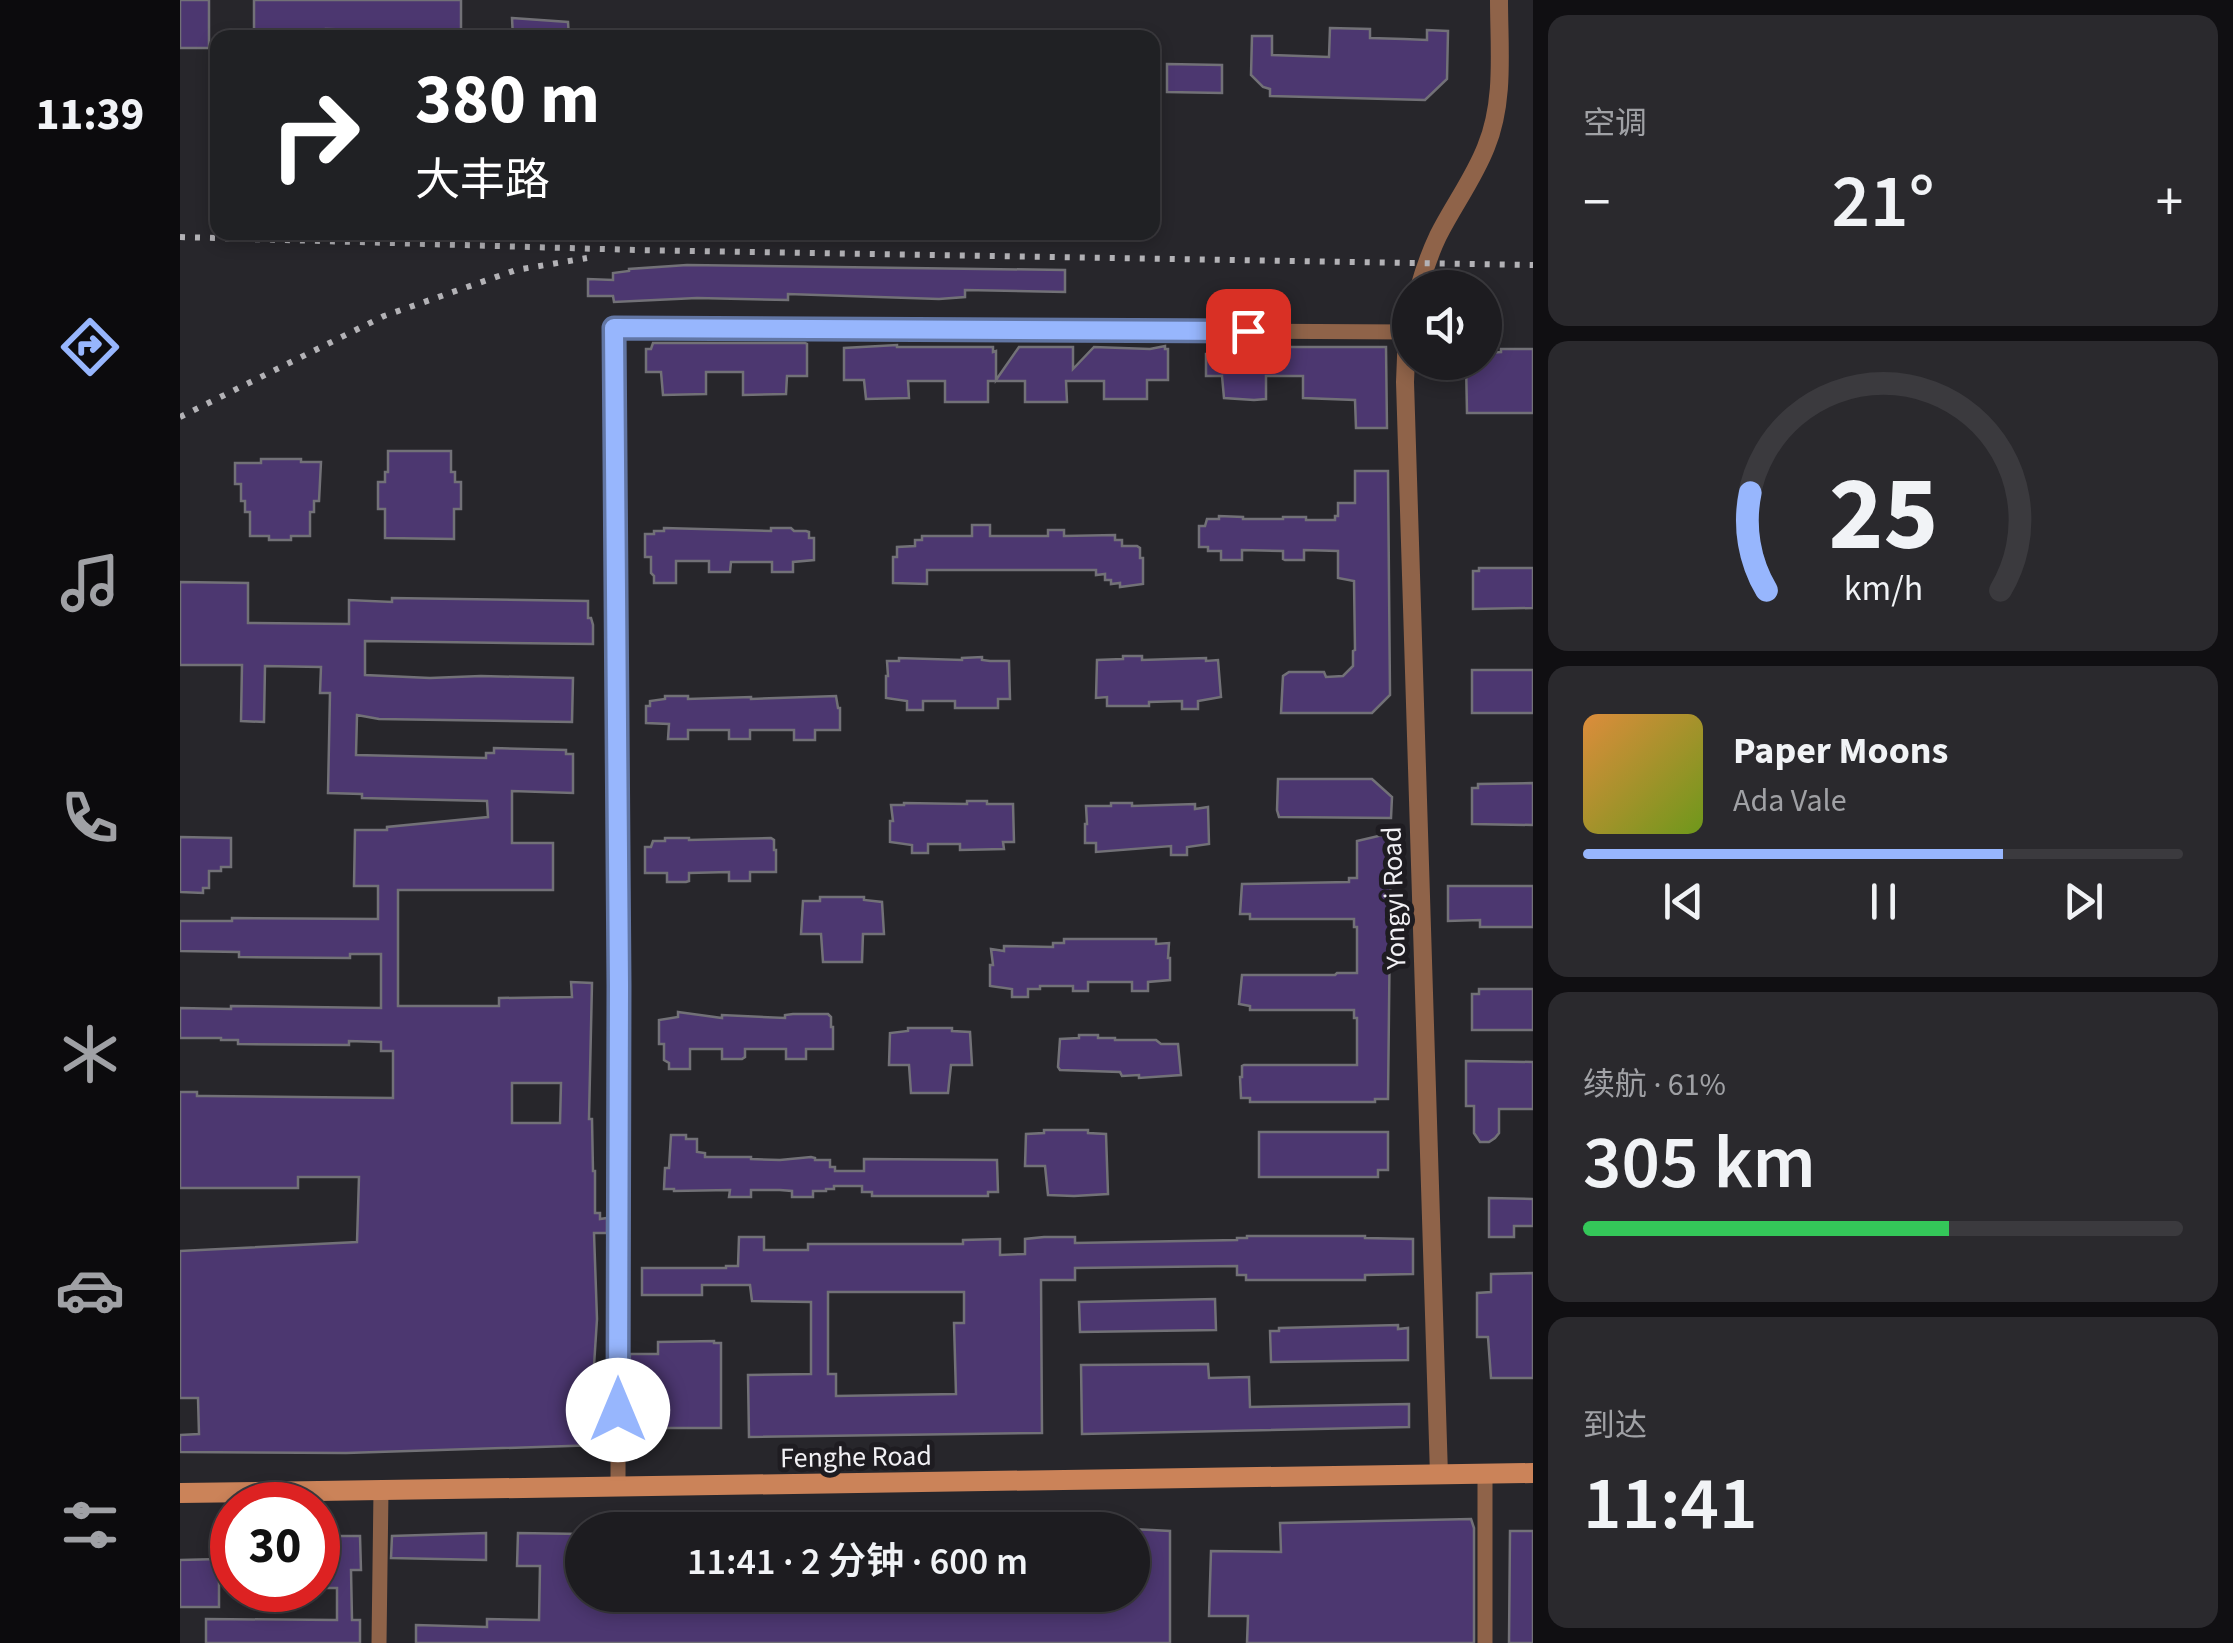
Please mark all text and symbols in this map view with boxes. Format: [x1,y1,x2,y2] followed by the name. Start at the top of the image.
[415,50,600,150] text: 380 m
[250,70,380,200] icon: right
[36,83,144,147] text: 11:39
[1583,101,1647,147] text: 空调
[415,149,550,213] text: 大丰路
[1831,149,1935,256] text: 21°
[1583,164,1610,242] text: −
[2156,164,2183,242] text: +
[1392,270,1502,380] map controls
[1392,270,1502,380] button: sound
[1206,289,1291,374] pin
[1221,304,1276,359] icon: arrive
[55,312,125,382] icon: directions
[1828,442,1938,590] text: 25
[55,548,125,618] icon: music
[1843,563,1923,614] text: km/h
[1733,724,1948,778] text: Paper Moons
[1733,778,1847,824] text: Ada Vale
[55,783,125,853] icon: phone
[1372,826,1417,971] street label: Yongyi Road
[1656,874,1711,929] icon: previous
[1856,874,1911,929] icon: pause
[2056,874,2111,929] icon: next
[55,1019,125,1089] icon: climate
[1583,1062,1726,1108] text: 续航 · 61%
[1583,1110,1816,1217] text: 305 km
[55,1255,125,1325] icon: car
[566,1358,670,1462] position arrow
[1583,1403,1647,1449] text: 到达
[780,1436,932,1478] street label: Fenghe Road
[1583,1451,1758,1558] text: 11:41
[210,1482,340,1612] speed limit sign: 30
[55,1490,125,1560] icon: filters
[687,1535,1028,1589] text: 11:41 · 2 分钟 · 600 m

